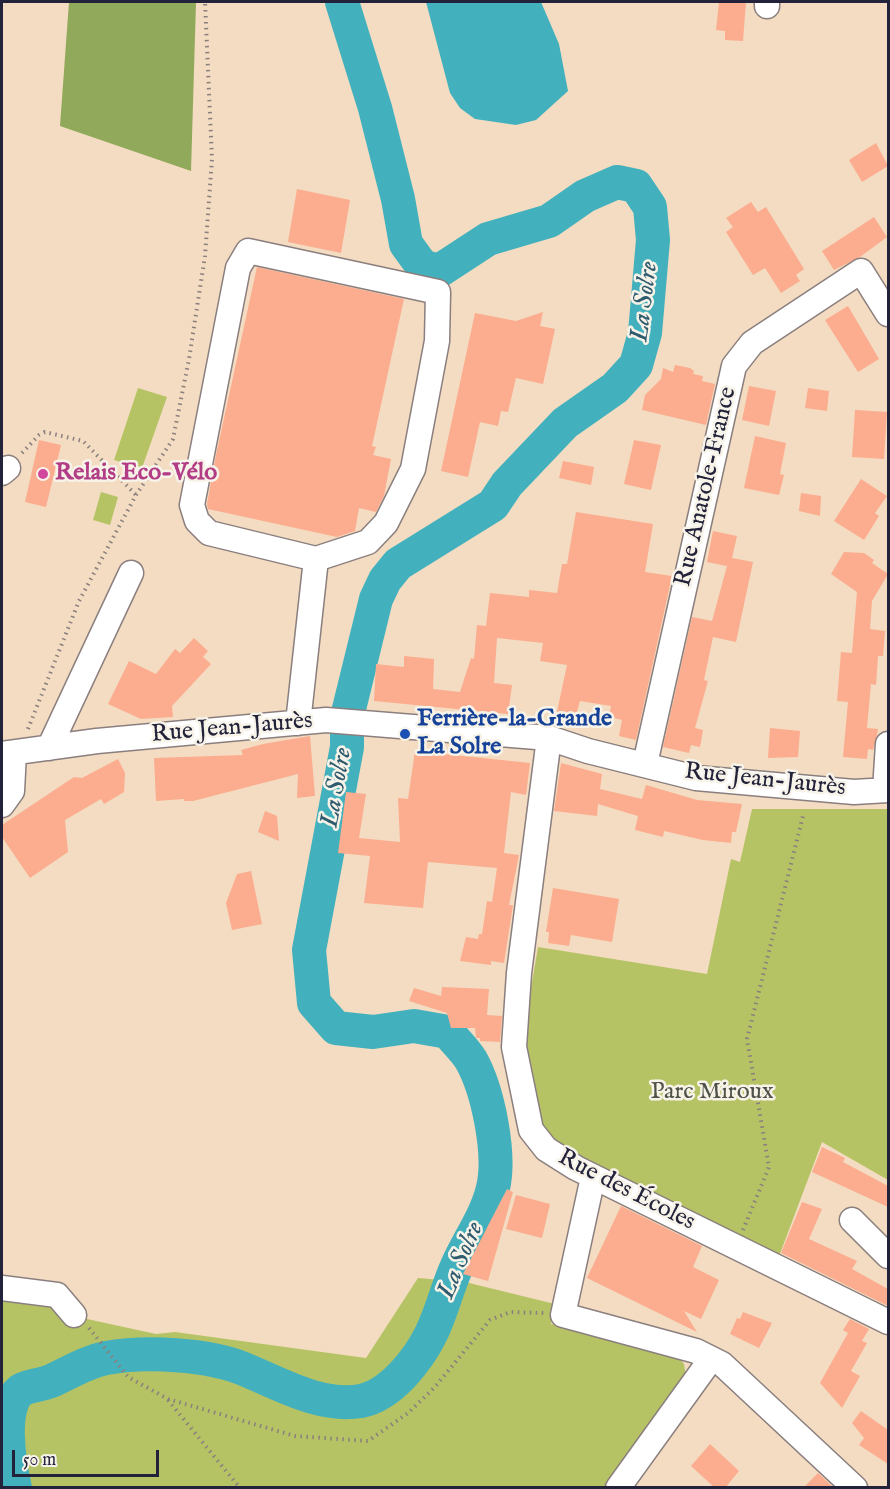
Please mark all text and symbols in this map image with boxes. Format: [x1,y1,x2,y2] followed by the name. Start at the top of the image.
[626,260,666,344] water label: La Solre
[670,384,744,590] street label: Rue Anatole-France
[55,460,217,488] place label: Relais Eco-Vélo
[36,467,50,481] marker: Relais Eco-Vélo
[417,706,612,762] place label: Ferrière-la-Grande La Solre
[150,708,314,750] street label: Rue Jean-Jaurès
[398,727,412,741] marker: Ferrière-la-Grande La Solre
[316,746,360,830] water label: La Solre
[683,758,847,804] street label: Rue Jean-Jaurès
[650,1079,774,1107] park label: Parc Miroux
[553,1144,699,1238] street label: Rue des Écoles
[432,1218,492,1304] water label: La Solre
[15,1438,162,1476] scale bar
[23,1449,56,1472] text: 50 m

